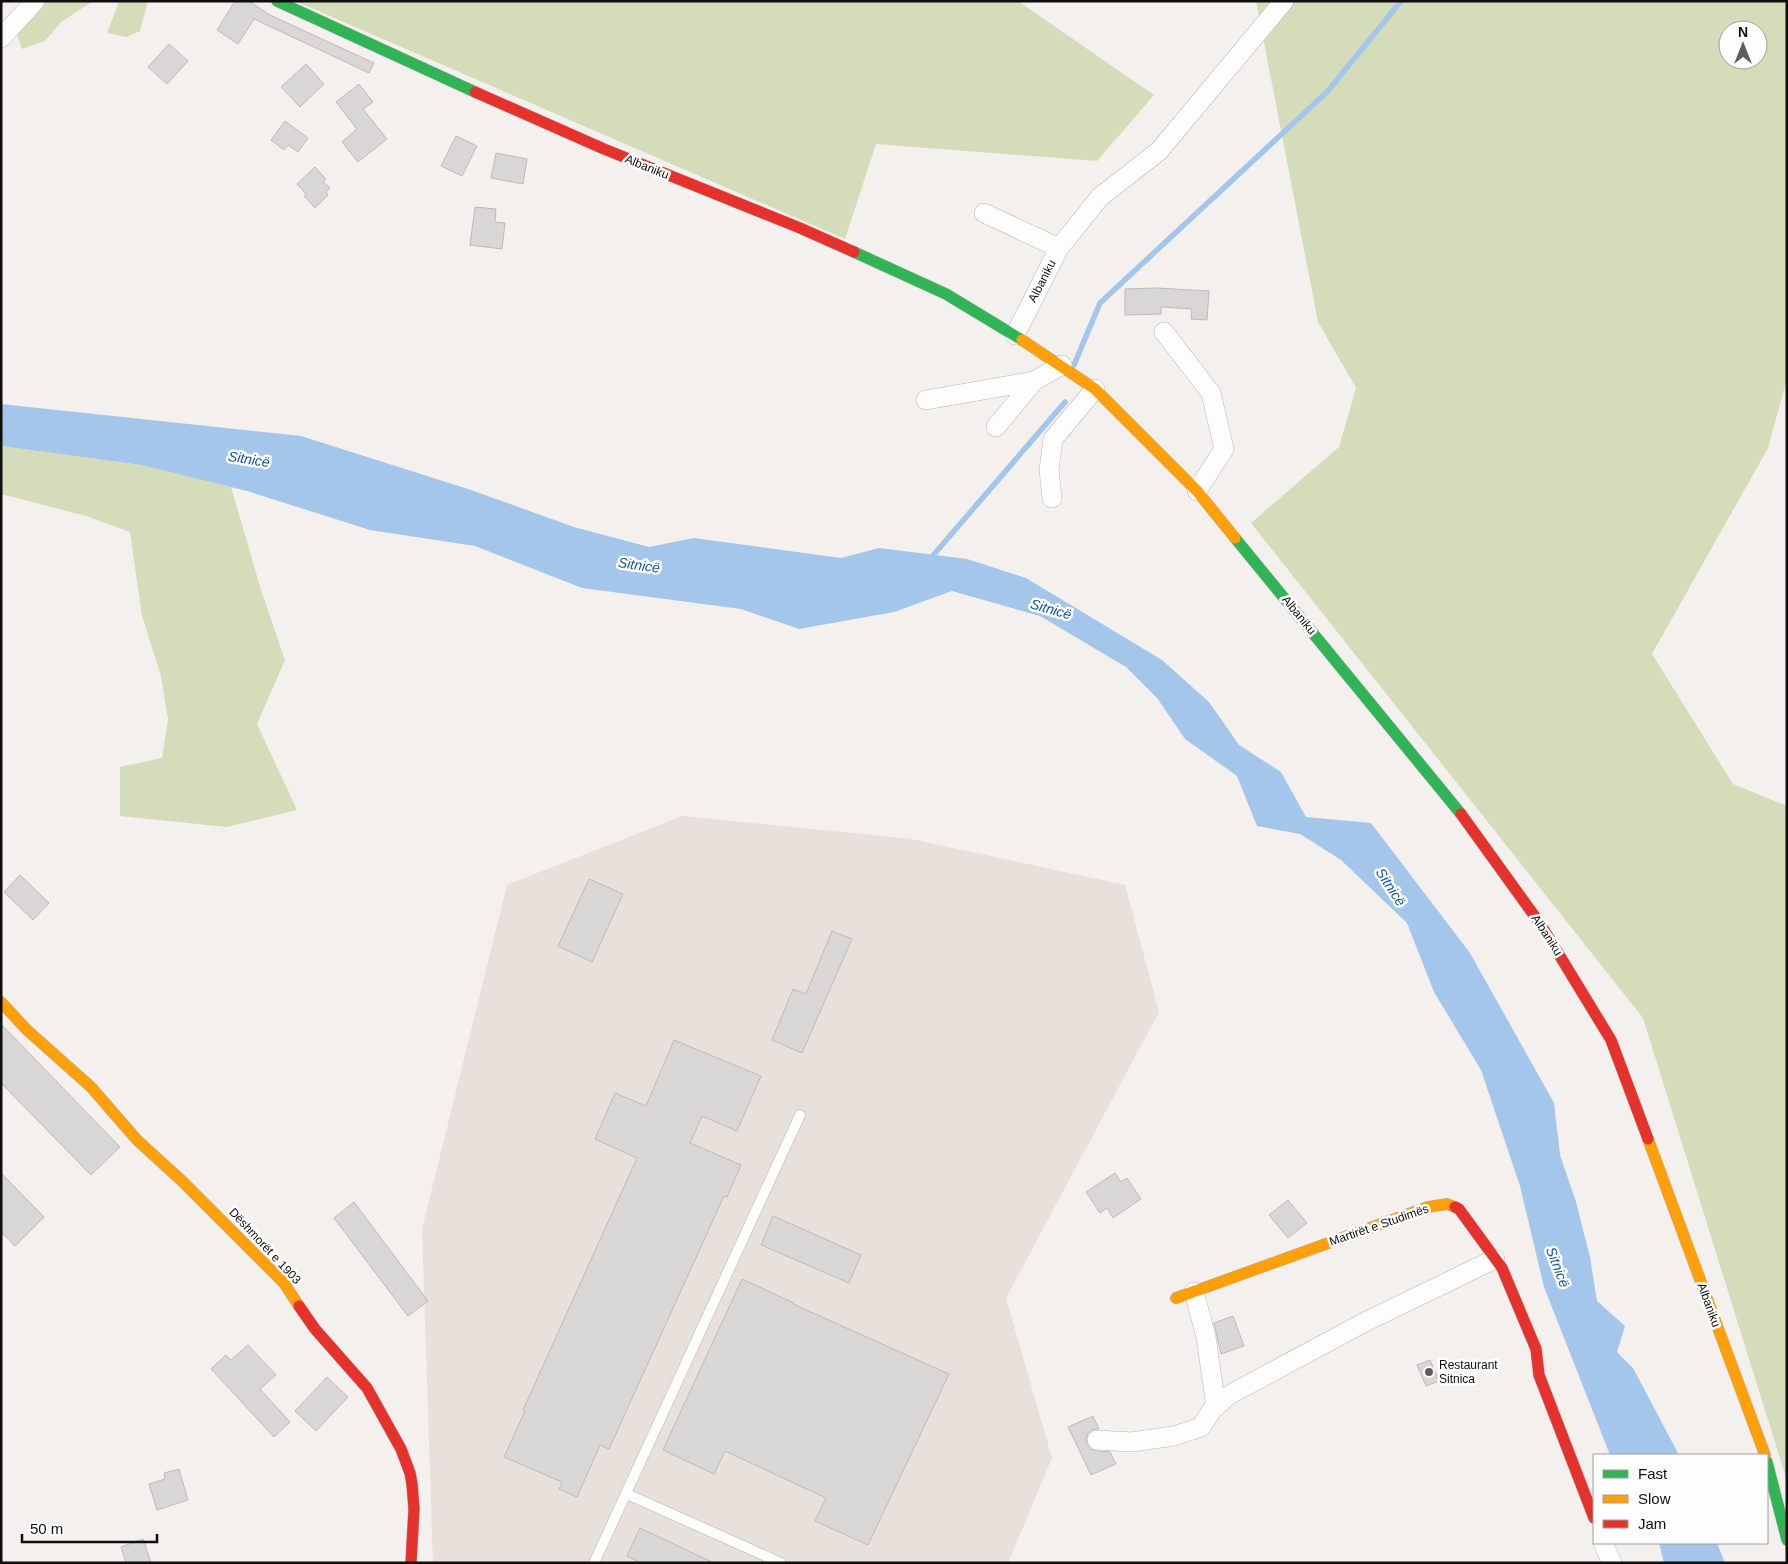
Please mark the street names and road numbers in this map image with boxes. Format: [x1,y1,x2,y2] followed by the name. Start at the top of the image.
[623,152,671,182] street label: Albaniku
[1025,257,1059,305] street label: Albaniku
[1279,593,1319,637] street label: Albaniku
[1529,912,1565,958] street label: Albaniku
[1328,1201,1430,1249] street label: Martirët e Studimës
[226,1205,304,1287] street label: Dëshmorët e 1903
[1695,1281,1723,1329] street label: Albaniku

